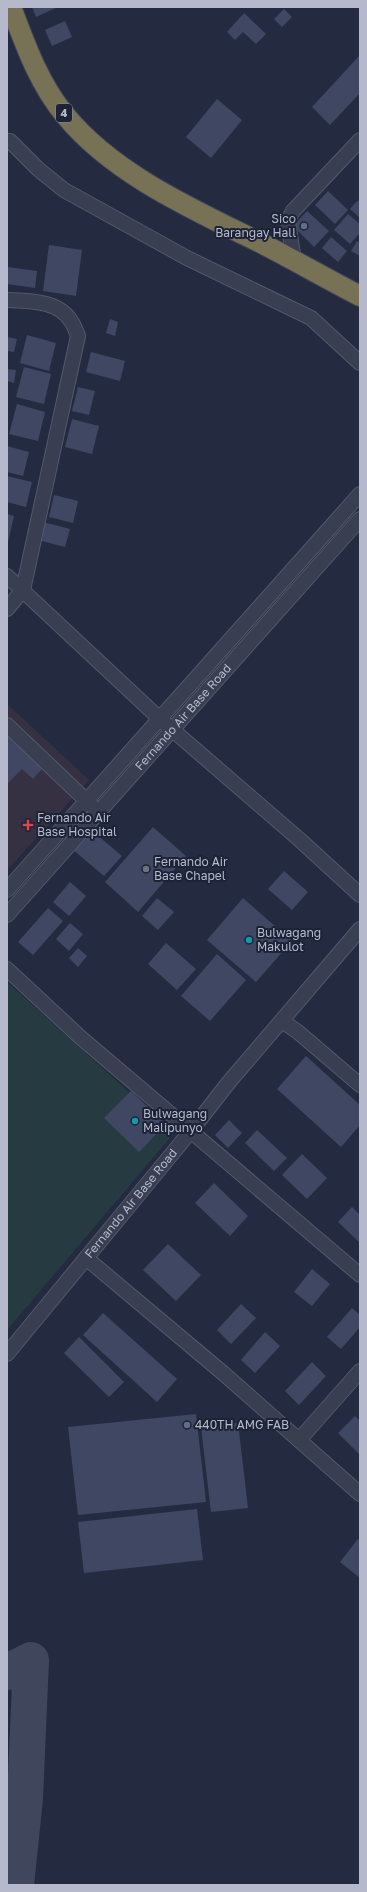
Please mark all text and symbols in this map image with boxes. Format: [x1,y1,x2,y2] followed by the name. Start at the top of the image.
[56,104,72,122] road number: 4
[215,211,296,240] place label: Sico Barangay Hall
[299,221,309,231] marker: Sico Barangay Hall
[132,661,234,773] street label: Fernando Air Base Road
[37,810,117,839] place label: Fernando Air Base Hospital
[22,819,34,831] marker: Fernando Air Base Hospital
[154,854,228,883] place label: Fernando Air Base Chapel
[141,864,151,874] marker: Fernando Air Base Chapel
[257,925,321,954] place label: Bulwagang Makulot
[244,935,254,945] marker: Bulwagang Makulot
[143,1106,207,1135] place label: Bulwagang Malipunyo
[130,1116,140,1126] marker: Bulwagang Malipunyo
[81,1145,180,1261] street label: Fernando Air Base Road
[195,1417,289,1432] place label: 440TH AMG FAB
[182,1420,192,1430] marker: 440TH AMG FAB

